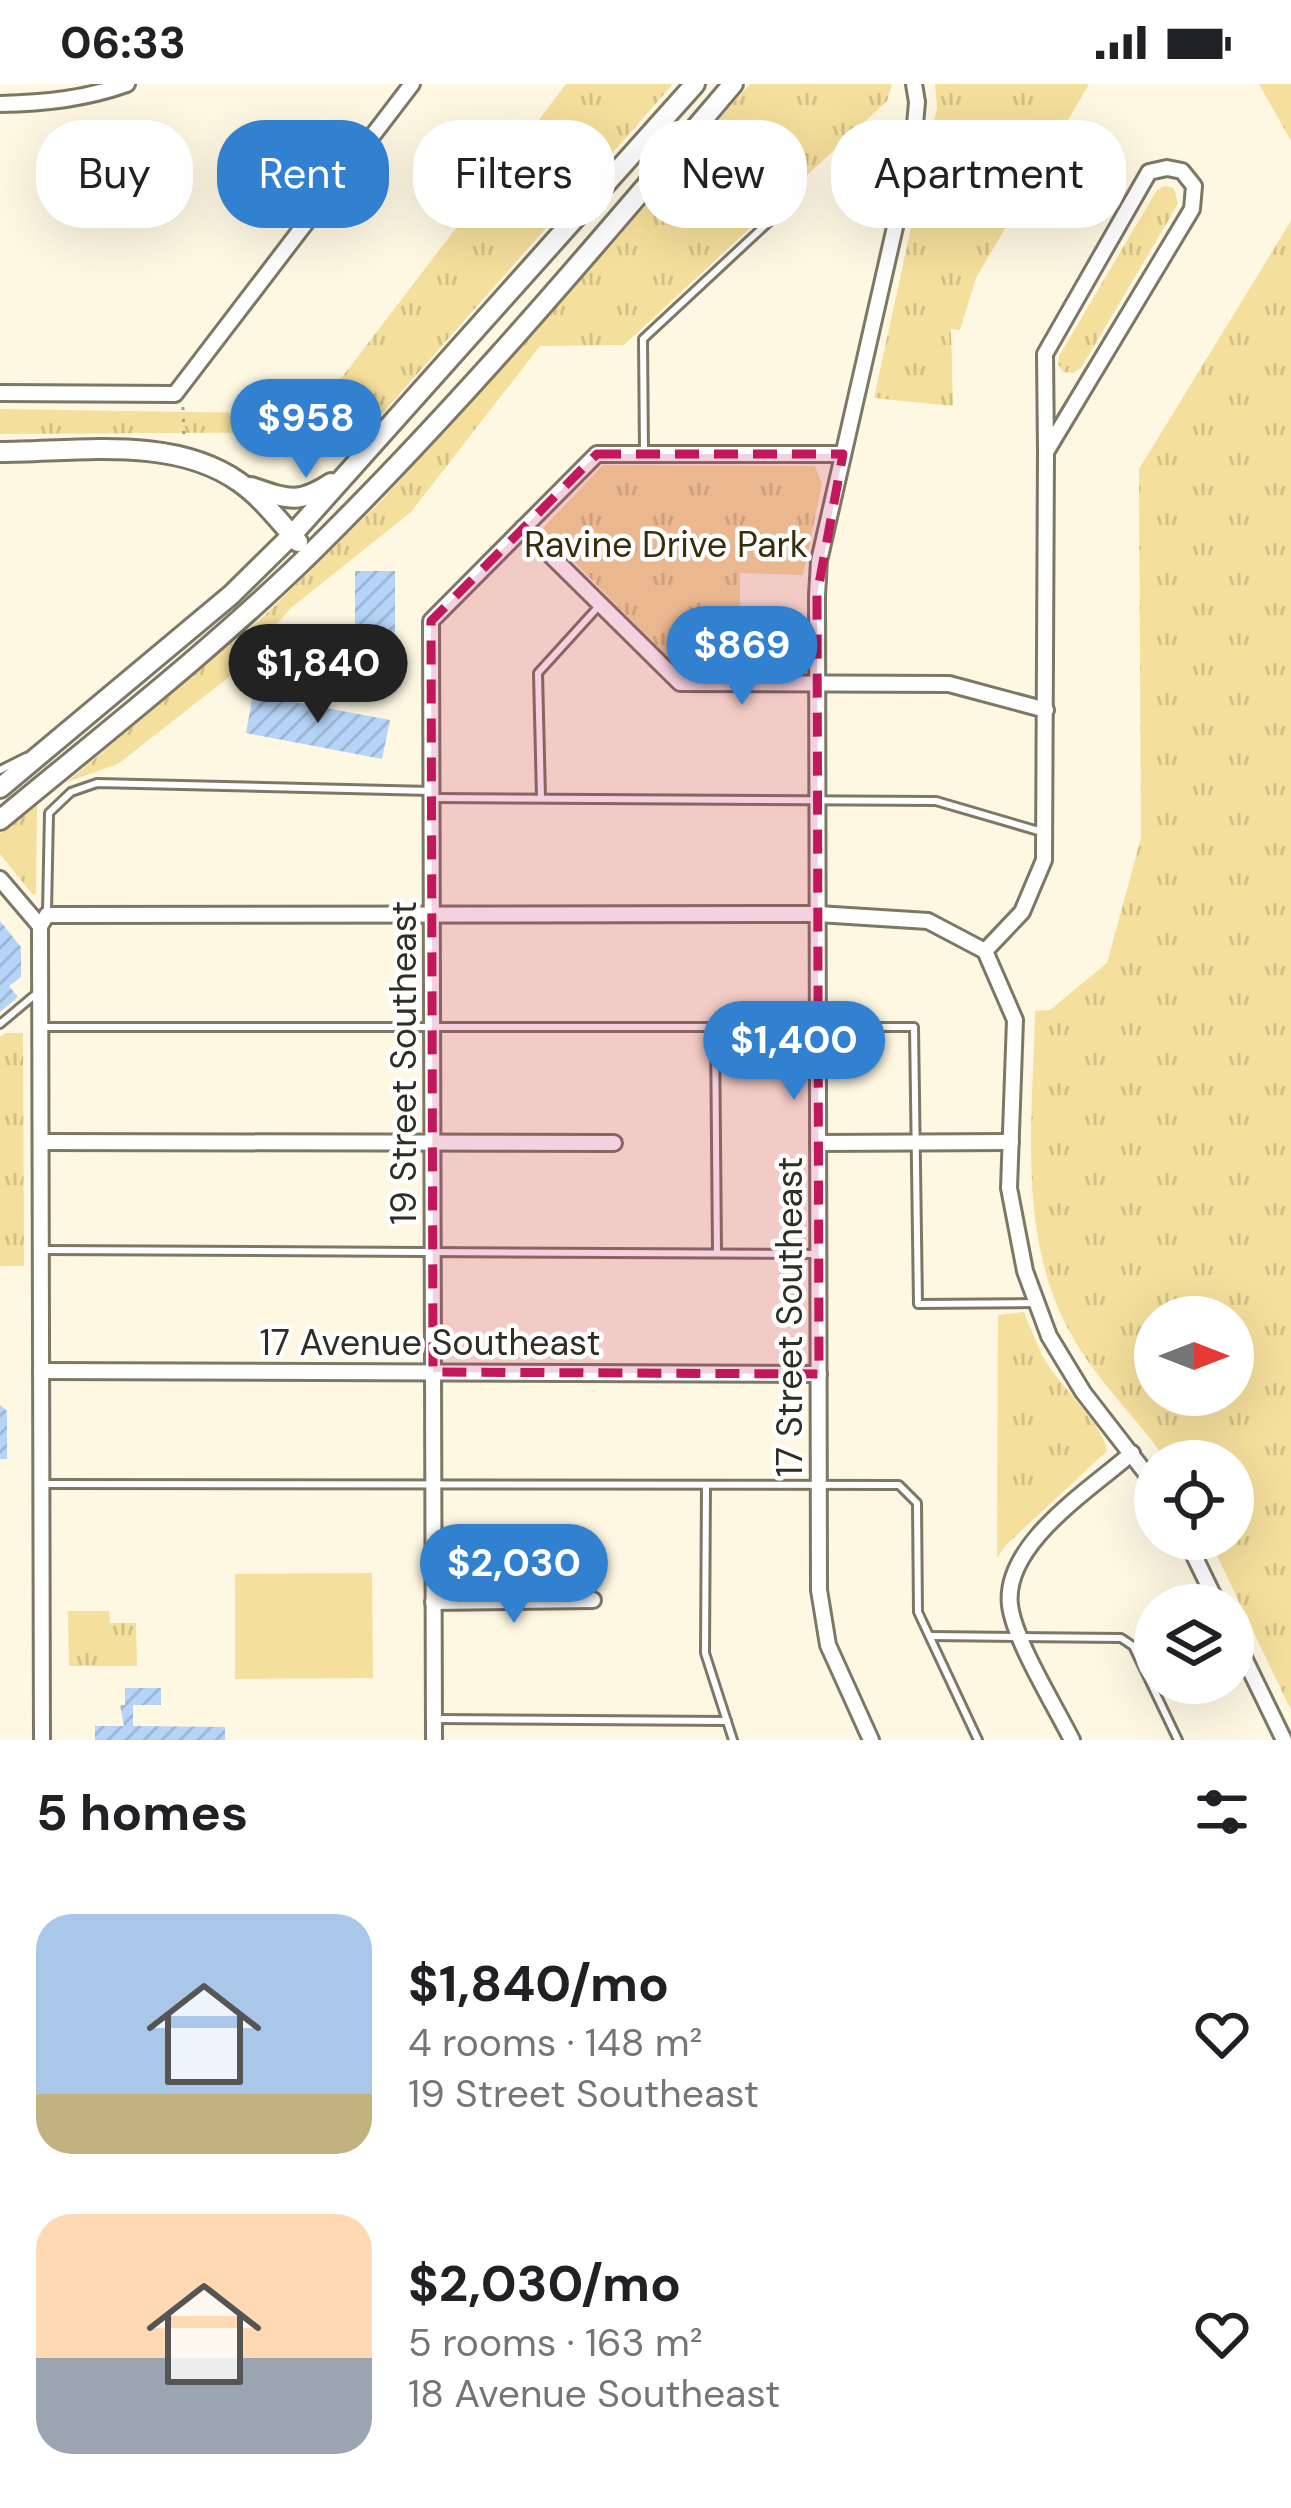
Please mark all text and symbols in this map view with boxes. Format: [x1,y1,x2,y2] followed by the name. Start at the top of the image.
[60,13,186,72] text: 06:33
[36,120,193,228] chip: Buy
[217,120,389,228] chip: Rent
[413,120,615,228] chip: Filters
[639,120,807,228] chip: New
[831,120,1126,228] chip: Apartment
[235,379,377,481] pin: $958
[257,392,355,443] text: $958
[524,521,808,568] park label: Ravine Drive Park
[671,606,813,708] pin: $869
[694,619,790,670] text: $869
[220,624,416,726] pin: $1,840
[256,637,380,688] text: $1,840
[380,901,427,1225] street label: 19 Street Southeast
[696,1001,892,1103] pin: $1,400
[730,1014,858,1065] text: $1,400
[766,1157,813,1477] street label: 17 Street Southeast
[1134,1296,1254,1416] north arrow
[1134,1296,1254,1704] map controls
[259,1319,601,1366] street label: 17 Avenue Southeast
[1134,1440,1254,1560] button: locate
[416,1524,612,1626] pin: $2,030
[447,1537,581,1588] text: $2,030
[1134,1584,1254,1704] button: layers
[36,1779,248,1846] text: 5 homes
[1189,1779,1255,1845] icon: filters
[408,1950,669,2017] text: $1,840/mo
[132,1962,276,2106] icon: home
[1189,2001,1255,2067] icon: heart
[408,2017,702,2068] text: 4 rooms · 148 m²
[408,2068,759,2119] text: 19 Street Southeast
[408,2250,681,2317] text: $2,030/mo
[132,2262,276,2406] icon: home
[1189,2301,1255,2367] icon: heart
[408,2317,703,2368] text: 5 rooms · 163 m²
[408,2368,780,2419] text: 18 Avenue Southeast

